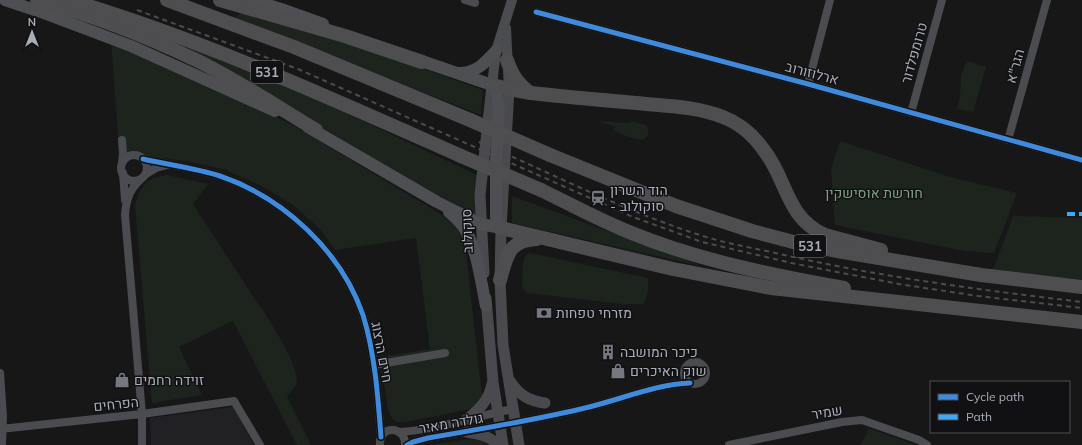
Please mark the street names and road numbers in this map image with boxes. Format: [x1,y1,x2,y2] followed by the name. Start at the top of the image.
[897,20,931,86] street label: טרומפלדור
[1002,47,1028,85] street label: הגר"א
[783,57,841,89] street label: ארלוזורוב
[251,61,283,83] road number: 531
[457,208,477,254] street label: סוקולוב
[794,235,826,257] road number: 531
[367,320,397,384] street label: חיים הרצוג
[92,393,140,415] street label: הפרחים
[810,400,844,424] street label: שמיר
[417,409,485,437] street label: גולדה מאיר

